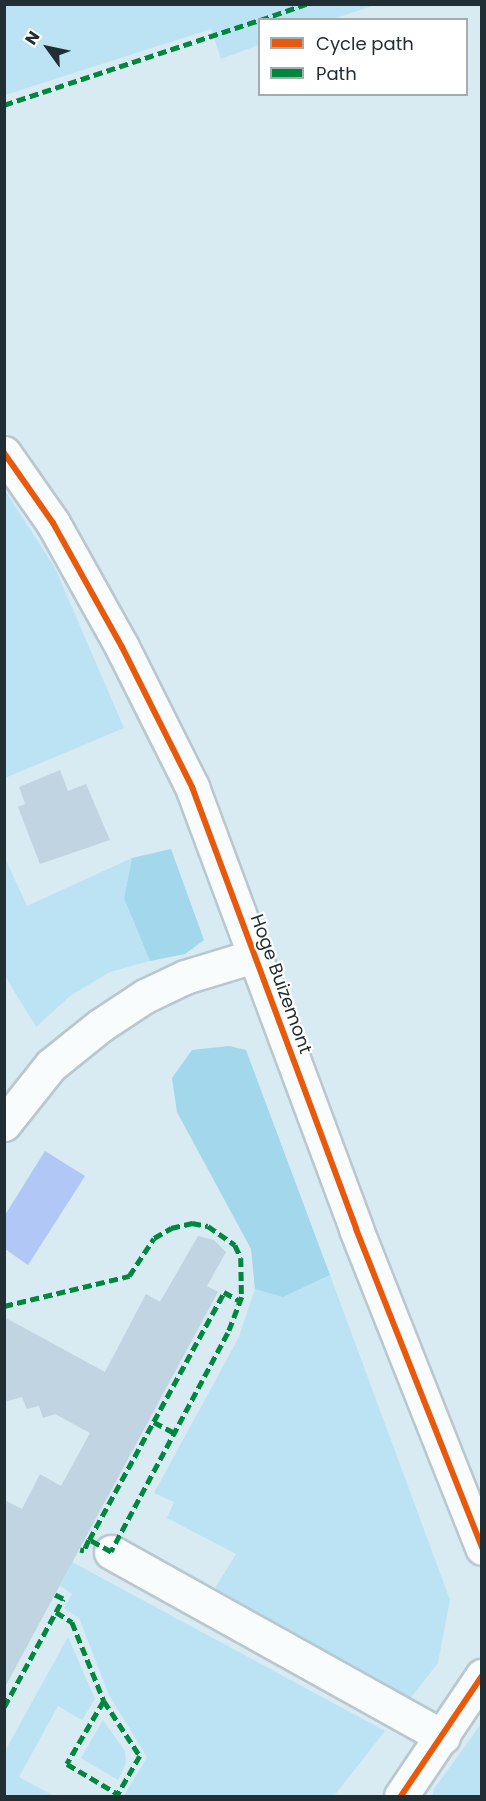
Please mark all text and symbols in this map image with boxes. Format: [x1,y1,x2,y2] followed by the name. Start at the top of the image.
[18,18,78,78] north arrow
[258,18,468,96] legend
[20,27,45,49] text: N
[316,31,414,56] text: Cycle path
[316,61,357,86] text: Path
[246,911,316,1057] street label: Hoge Buizemont

